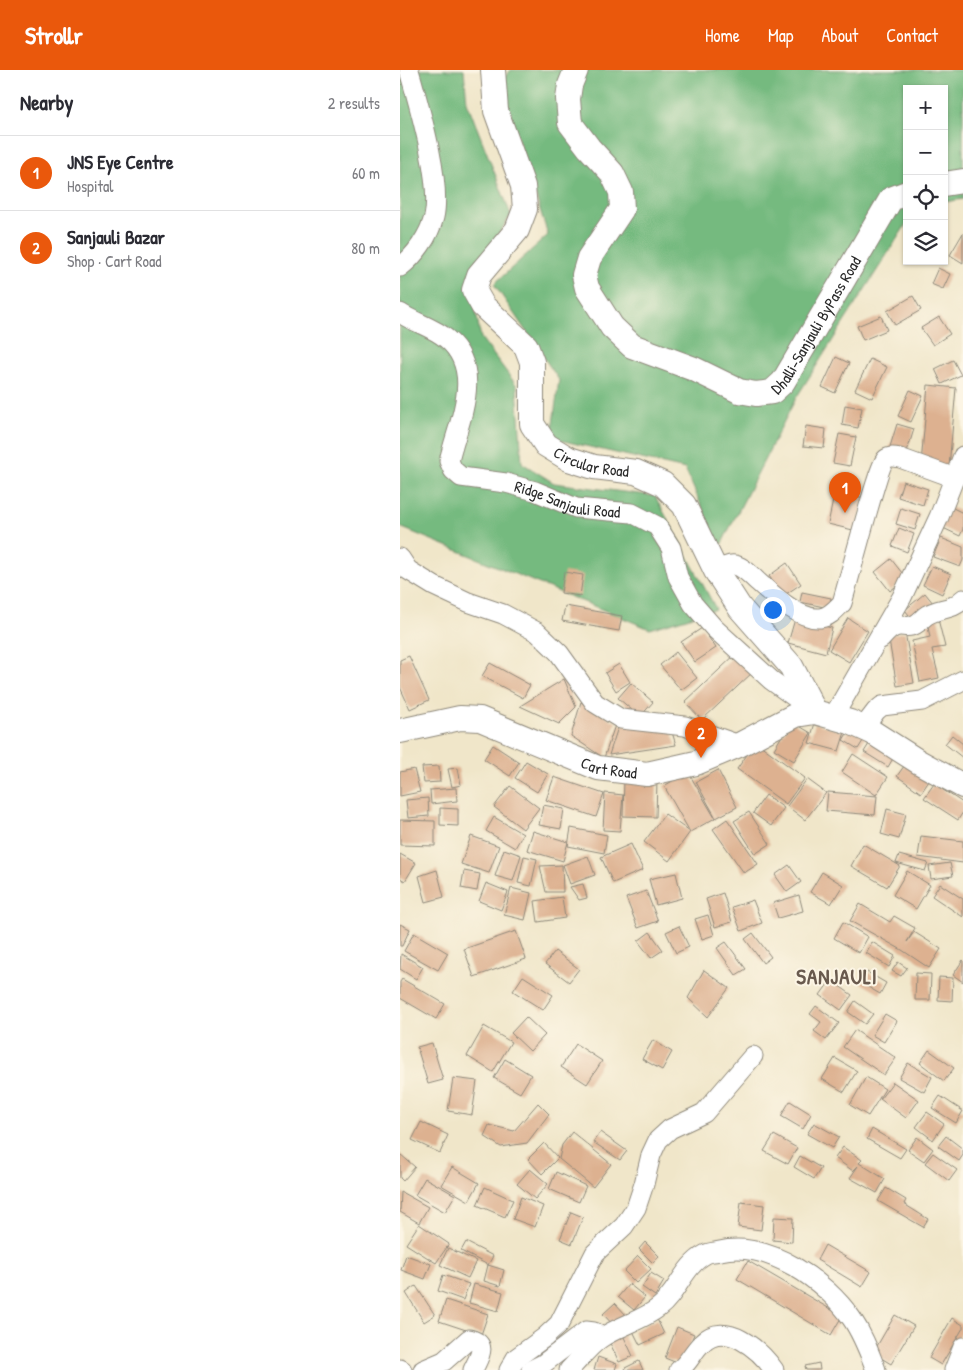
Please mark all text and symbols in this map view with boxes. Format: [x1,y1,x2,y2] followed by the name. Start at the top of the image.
[25,19,83,51] text: Strollr
[705,23,740,48] text: Home
[768,23,793,48] text: Map
[821,23,858,48] text: About
[886,23,938,48] text: Contact
[903,85,948,265] map controls
[903,85,948,130] button: +
[20,88,73,117] text: Nearby
[328,92,380,114] text: 2 results
[903,130,948,175] button: −
[67,149,174,175] text: JNS Eye Centre
[33,162,39,184] text: 1
[352,162,380,184] text: 60 m
[67,175,114,197] text: Hospital
[903,175,948,220] button: locate
[903,220,948,265] button: layers
[67,224,165,250] text: Sanjauli Bazar
[32,237,40,259] text: 2
[351,237,380,259] text: 80 m
[67,250,162,272] text: Shop · Cart Road
[766,252,866,399] street label: Dhalli-Sanjauli ByPass Road
[549,441,630,482] street label: Circular Road
[829,472,861,513] pin: 1
[512,475,621,523] street label: Ridge Sanjauli Road
[760,597,786,623] your location
[685,717,717,758] pin: 2
[578,751,638,784] street label: Cart Road
[796,962,878,991] district label: SANJAULI

